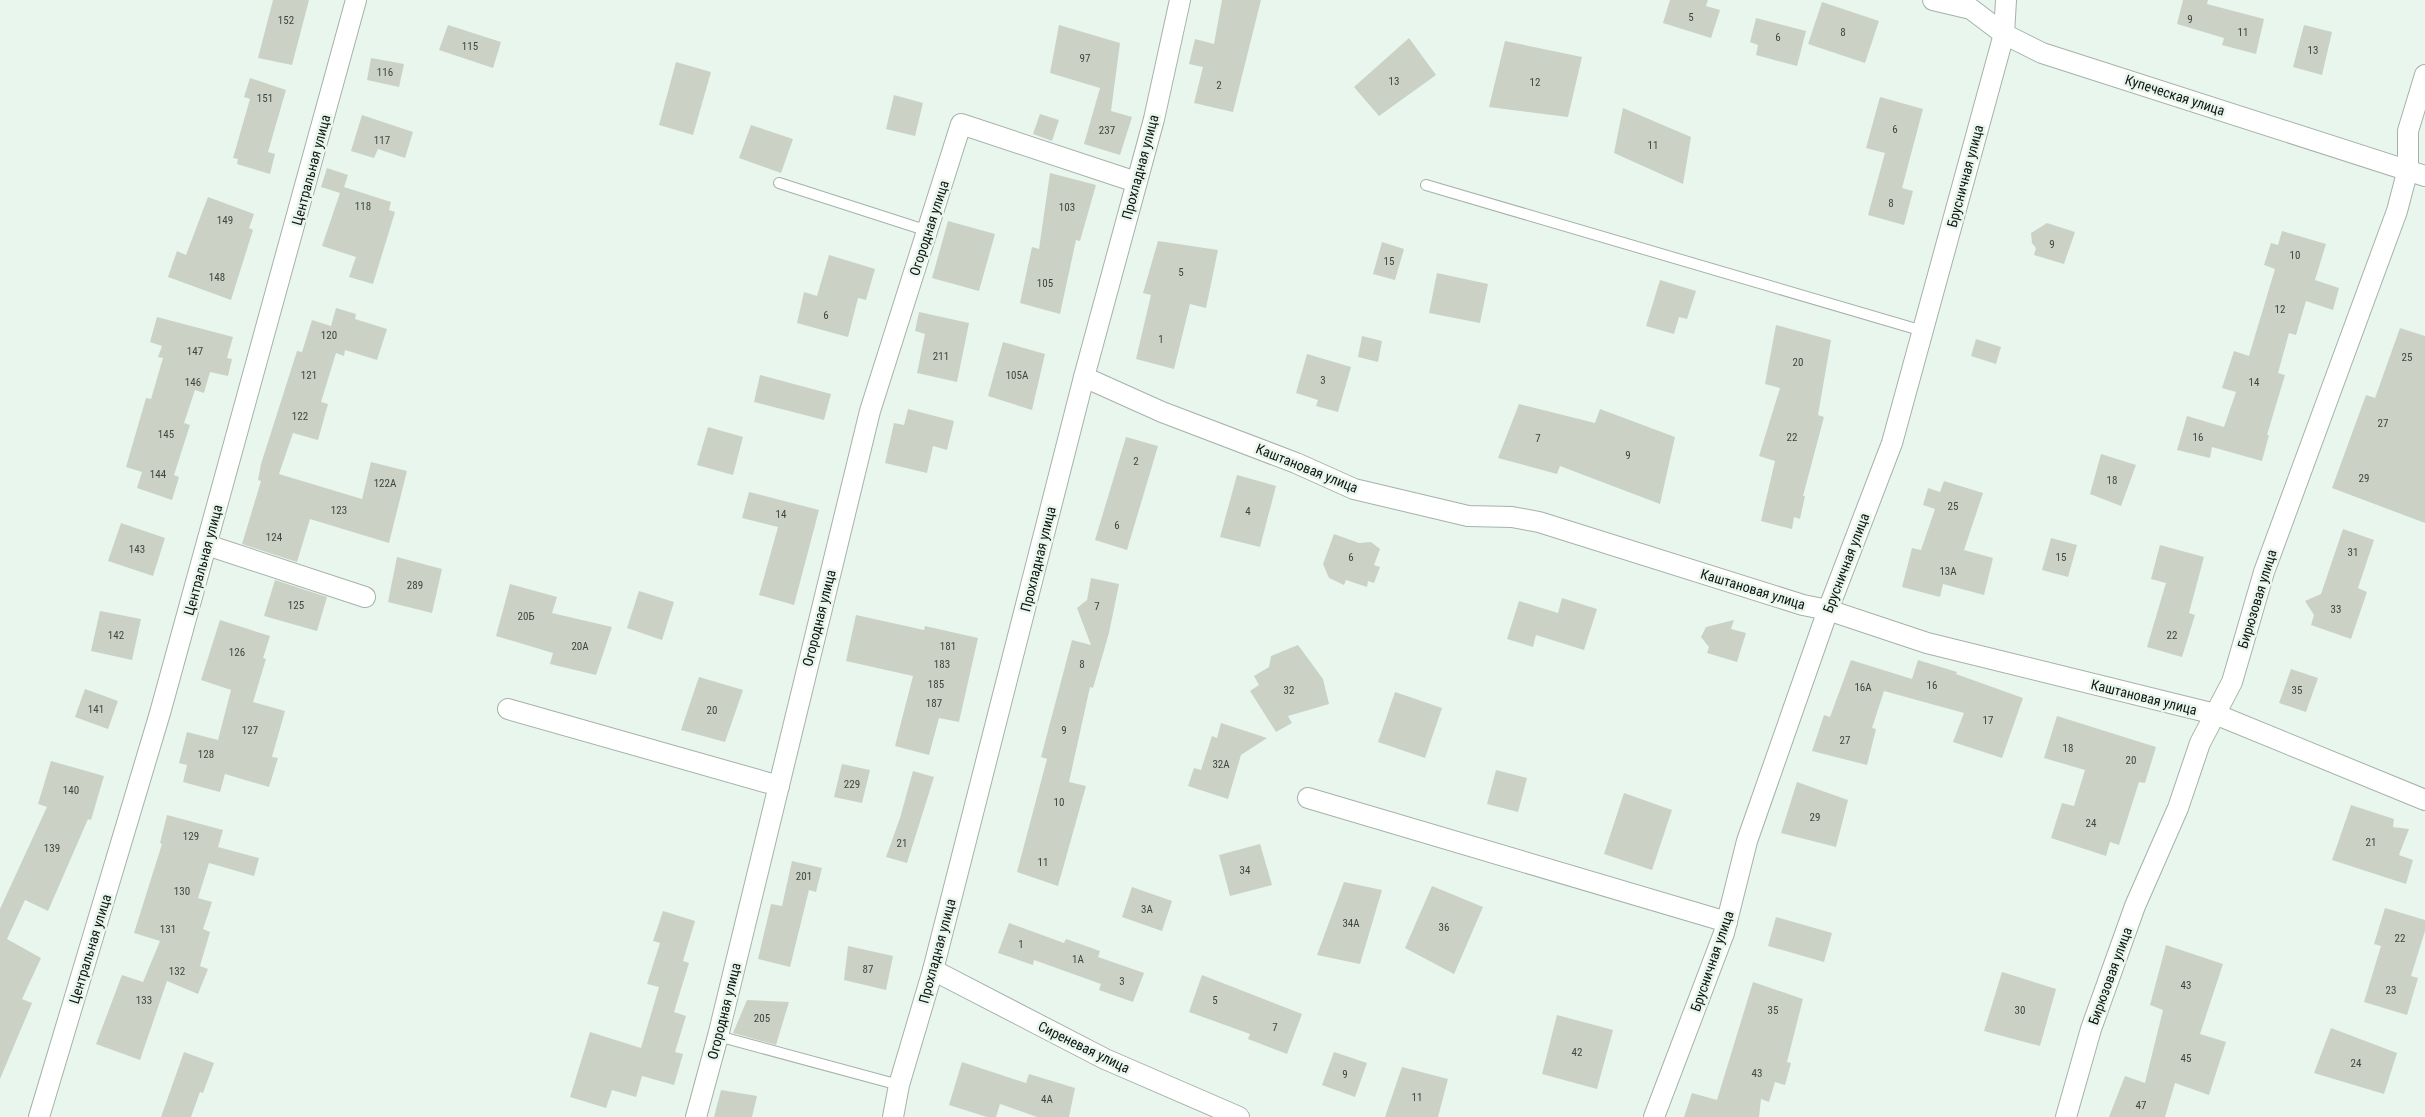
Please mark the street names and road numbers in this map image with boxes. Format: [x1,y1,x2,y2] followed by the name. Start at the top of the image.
[2123,71,2227,119] street label: Купеческая улица
[289,113,333,227] street label: Центральная улица
[1118,113,1162,221] street label: Прохладная улица
[1944,123,1986,229] street label: Брусничная улица
[906,178,952,278] street label: Огородная улица
[1254,440,1360,496] street label: Каштановая улица
[181,503,225,617] street label: Центральная улица
[1017,505,1059,613] street label: Прохладная улица
[1820,511,1872,615] street label: Брусничная улица
[2234,548,2280,650] street label: Бирюзовая улица
[1699,565,1807,613] street label: Каштановая улица
[799,568,839,668] street label: Огородная улица
[2089,676,2199,718] street label: Каштановая улица
[66,892,114,1006] street label: Центральная улица
[915,897,959,1005] street label: Прохладная улица
[1687,909,1737,1013] street label: Брусничная улица
[2085,925,2135,1027] street label: Бирюзовая улица
[704,961,744,1061] street label: Огородная улица
[1036,1018,1132,1076] street label: Сиреневая улица

